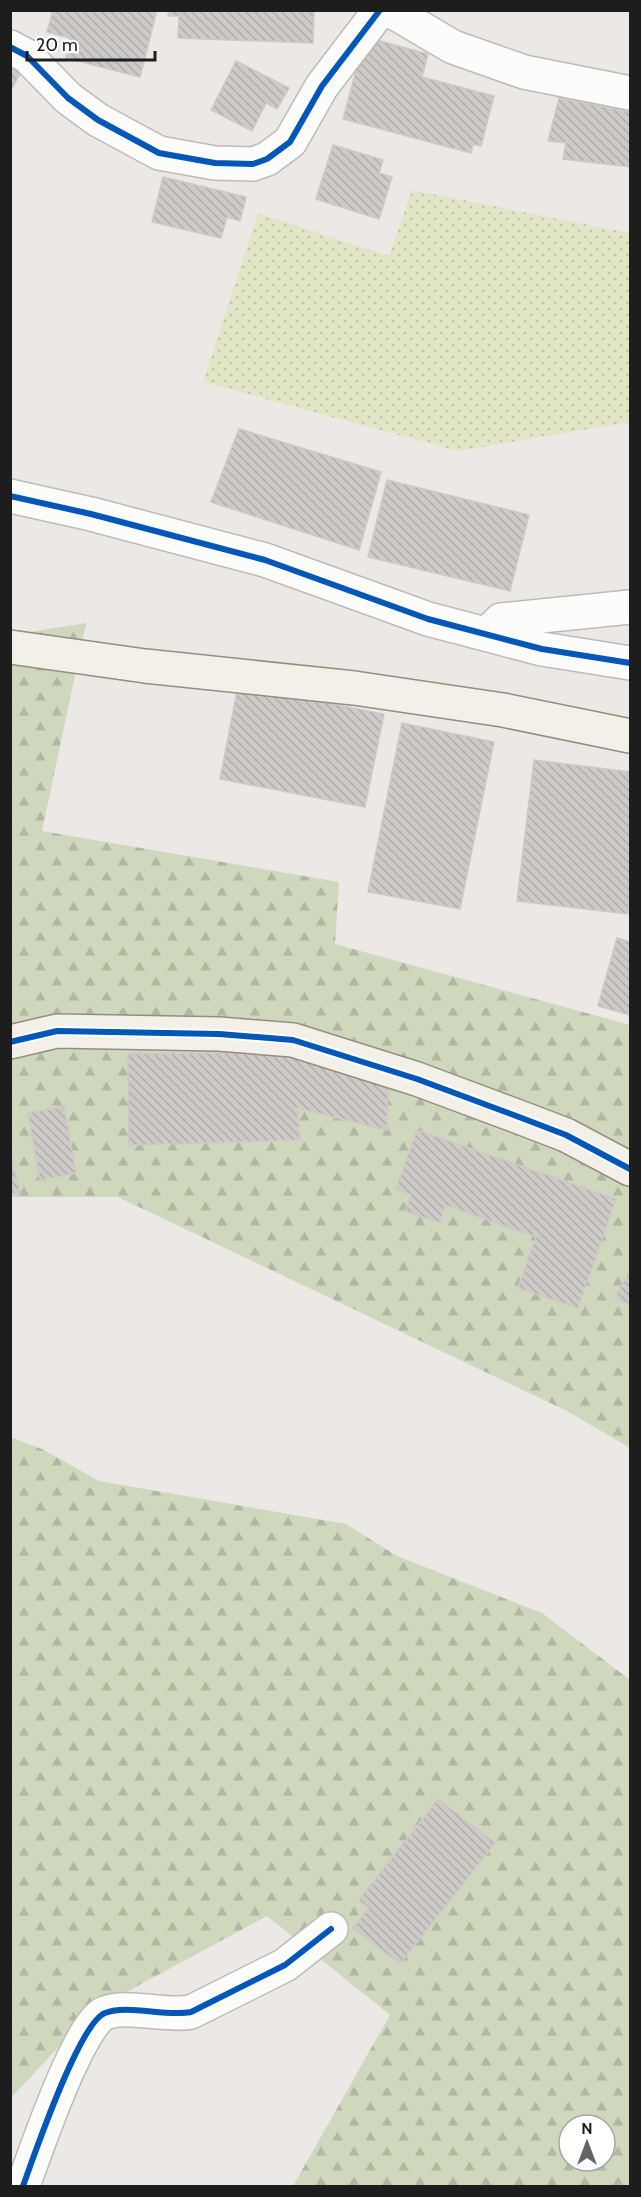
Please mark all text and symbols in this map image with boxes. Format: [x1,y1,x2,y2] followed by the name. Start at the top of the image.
[27,24,154,62] scale bar
[36,34,78,56] text: 20 m
[557,2113,617,2173] north arrow
[581,2119,593,2138] text: N

